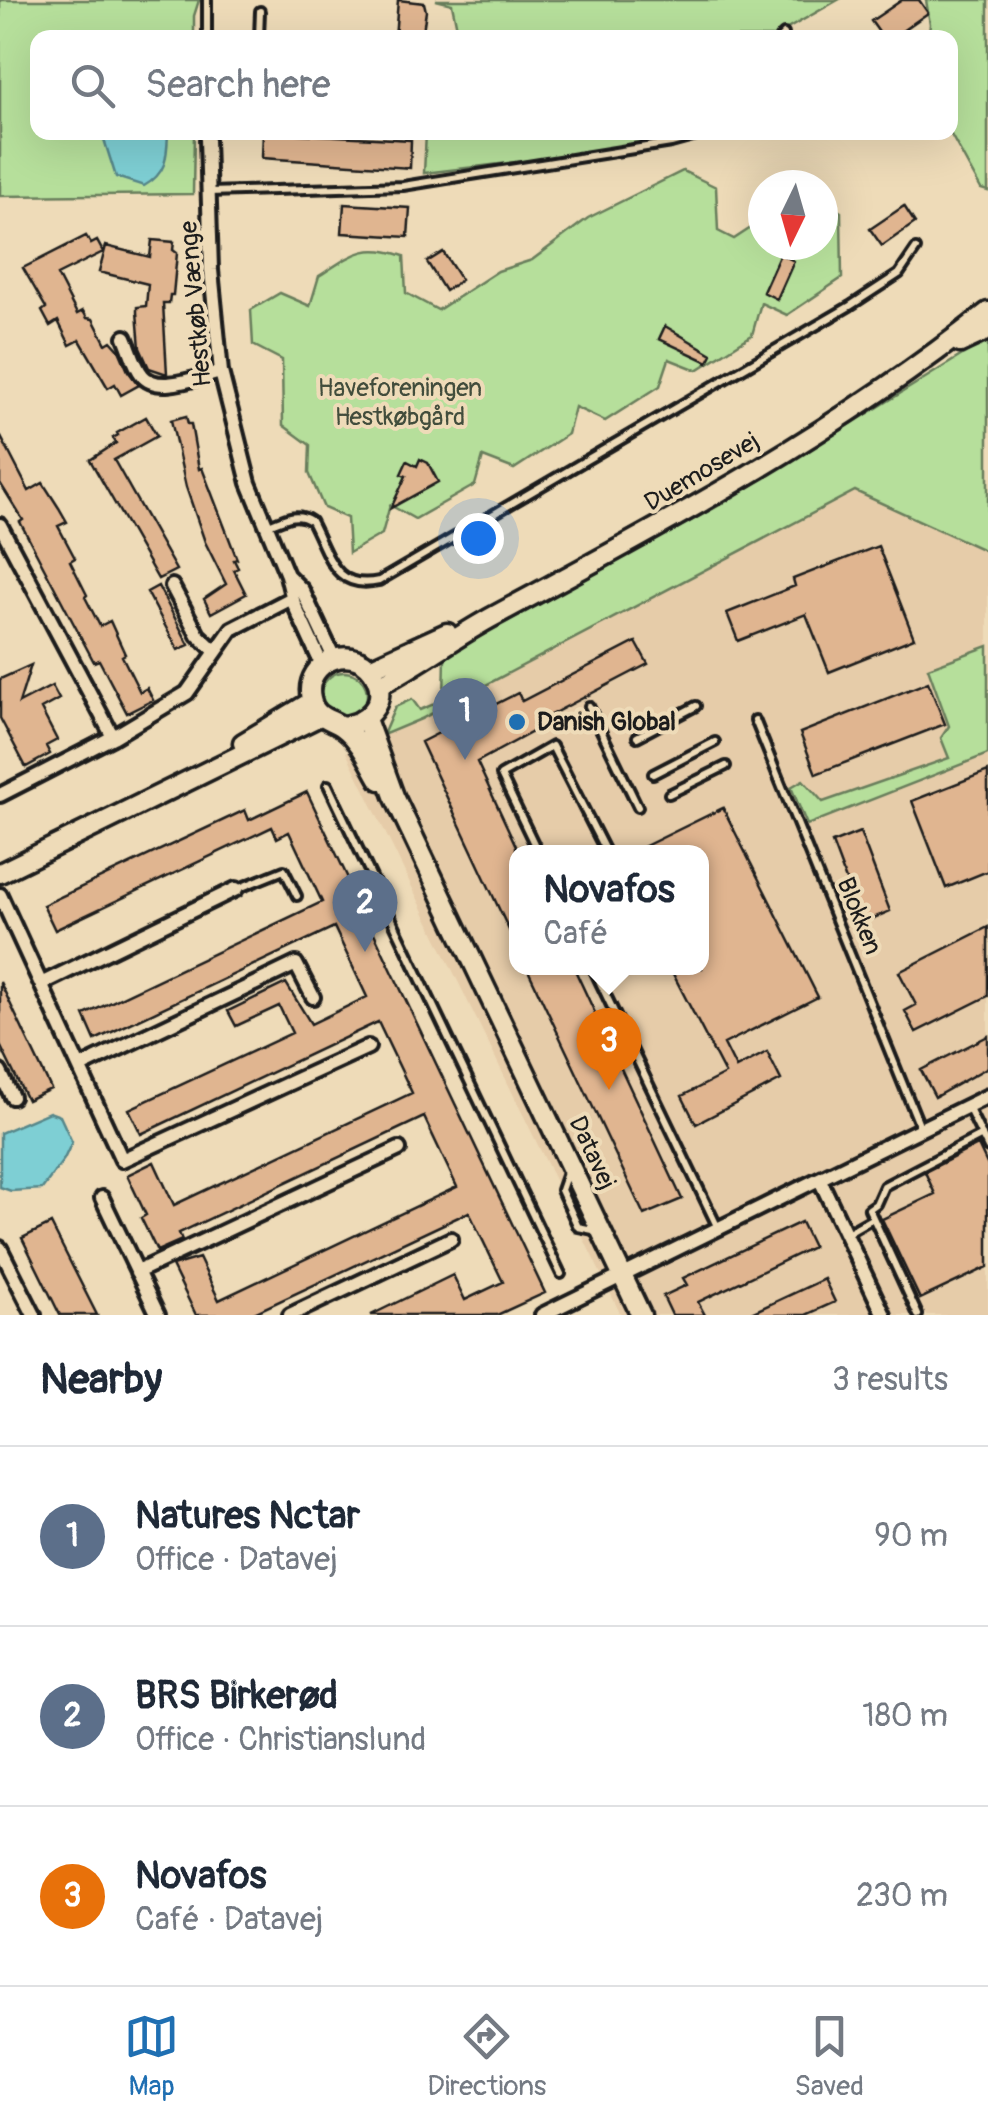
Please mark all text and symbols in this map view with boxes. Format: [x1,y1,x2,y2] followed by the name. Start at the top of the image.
[30,30,958,140] search box
[65,58,120,113] icon: search
[145,61,331,109] text: Search here
[748,170,838,260] north arrow
[173,219,219,388] street label: Hestkøb Vænge
[318,373,482,433] park label: Haveforeningen Hestkøbgård
[639,426,765,518] street label: Duemosevej
[453,513,504,564] your location
[432,678,498,760] pin: 1
[537,707,676,738] place label: Danish Global
[506,711,528,733] marker: Danish Global
[509,845,709,975] popup
[543,866,675,914] text: Novafos
[332,870,398,952] pin: 2
[830,873,888,959] street label: Blokken
[543,914,608,954] text: Café
[576,1008,642,1090] pin: 3
[562,1111,622,1195] street label: Datavej
[40,1354,162,1406] text: Nearby
[832,1360,948,1400] text: 3 results
[135,1492,360,1540] text: Natures Nctar
[66,1516,79,1556] text: 1
[874,1516,948,1556] text: 90 m
[135,1540,338,1580] text: Office · Datavej
[135,1672,338,1720] text: BRS Birkerød
[64,1696,81,1736] text: 2
[862,1696,948,1736] text: 180 m
[135,1720,426,1760] text: Office · Christianslund
[135,1852,266,1900] text: Novafos
[64,1876,81,1916] text: 3
[856,1876,948,1916] text: 230 m
[135,1900,323,1940] text: Café · Datavej
[124,2009,179,2104] tab: Map
[427,2009,546,2104] tab: Directions
[794,2009,864,2104] tab: Saved

